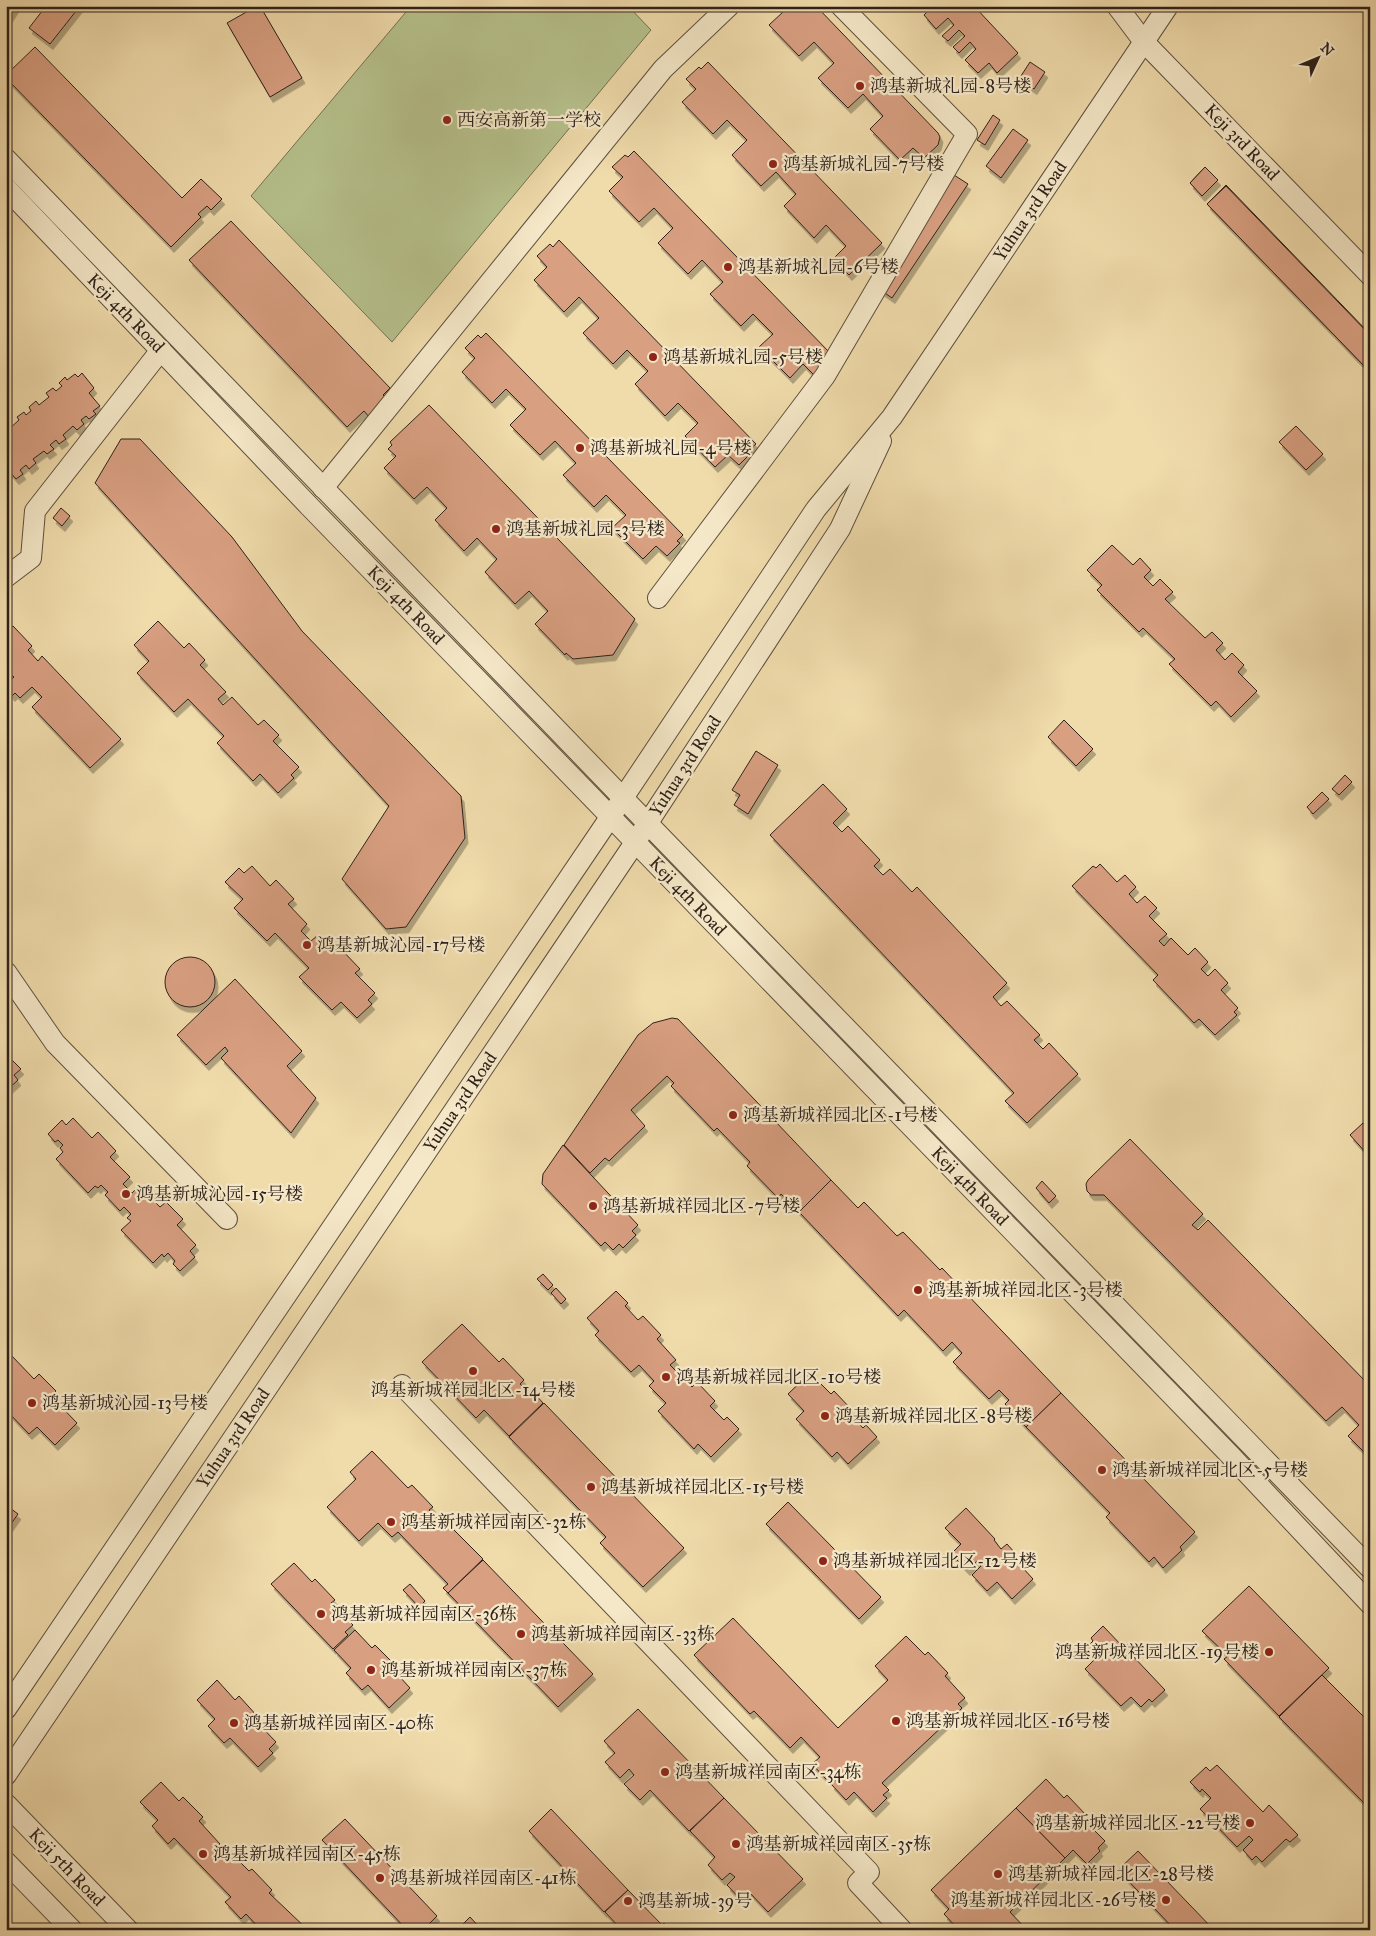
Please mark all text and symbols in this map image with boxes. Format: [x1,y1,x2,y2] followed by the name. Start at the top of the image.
[1294,32,1344,82] north arrow
[1317,39,1337,60] text: N
[870,75,1031,97] place label: 鸿基新城礼园-8号楼
[854,80,866,92] marker: 鸿基新城礼园-8号楼
[1200,99,1284,185] street label: Keji 3rd Road
[457,109,601,131] place label: 西安高新第一学校
[441,114,453,126] marker: 西安高新第一学校
[783,153,944,175] place label: 鸿基新城礼园-7号楼
[988,157,1072,265] street label: Yuhua 3rd Road
[767,158,779,170] marker: 鸿基新城礼园-7号楼
[738,256,899,278] place label: 鸿基新城礼园-6号楼
[722,261,734,273] marker: 鸿基新城礼园-6号楼
[83,269,169,357] street label: Keji 4th Road
[663,346,823,368] place label: 鸿基新城礼园-5号楼
[647,351,659,363] marker: 鸿基新城礼园-5号楼
[590,437,751,459] place label: 鸿基新城礼园-4号楼
[574,442,586,454] marker: 鸿基新城礼园-4号楼
[506,518,665,540] place label: 鸿基新城礼园-3号楼
[490,523,502,535] marker: 鸿基新城礼园-3号楼
[363,561,449,649] street label: Keji 4th Road
[644,711,726,821] street label: Yuhua 3rd Road
[645,852,731,940] street label: Keji 4th Road
[317,934,485,956] place label: 鸿基新城沁园-17号楼
[301,939,313,951] marker: 鸿基新城沁园-17号楼
[418,1048,502,1156] street label: Yuhua 3rd Road
[743,1104,938,1126] place label: 鸿基新城祥园北区-1号楼
[727,1109,739,1121] marker: 鸿基新城祥园北区-1号楼
[927,1142,1013,1230] street label: Keji 4th Road
[136,1183,303,1205] place label: 鸿基新城沁园-15号楼
[120,1188,132,1200] marker: 鸿基新城沁园-15号楼
[603,1195,800,1217] place label: 鸿基新城祥园北区-7号楼
[587,1200,599,1212] marker: 鸿基新城祥园北区-7号楼
[928,1279,1123,1301] place label: 鸿基新城祥园北区-3号楼
[912,1284,924,1296] marker: 鸿基新城祥园北区-3号楼
[467,1365,479,1377] marker: 鸿基新城祥园北区-14号楼
[676,1366,881,1388] place label: 鸿基新城祥园北区-10号楼
[660,1371,672,1383] marker: 鸿基新城祥园北区-10号楼
[371,1379,575,1401] place label: 鸿基新城祥园北区-14号楼
[191,1384,275,1492] street label: Yuhua 3rd Road
[42,1392,208,1414] place label: 鸿基新城沁园-13号楼
[26,1397,38,1409] marker: 鸿基新城沁园-13号楼
[835,1405,1032,1427] place label: 鸿基新城祥园北区-8号楼
[819,1410,831,1422] marker: 鸿基新城祥园北区-8号楼
[1112,1459,1308,1481] place label: 鸿基新城祥园北区-5号楼
[1096,1464,1108,1476] marker: 鸿基新城祥园北区-5号楼
[601,1476,804,1498] place label: 鸿基新城祥园北区-15号楼
[585,1481,597,1493] marker: 鸿基新城祥园北区-15号楼
[401,1511,586,1533] place label: 鸿基新城祥园南区-32栋
[385,1516,397,1528] marker: 鸿基新城祥园南区-32栋
[833,1550,1036,1572] place label: 鸿基新城祥园北区-12号楼
[817,1555,829,1567] marker: 鸿基新城祥园北区-12号楼
[331,1603,517,1625] place label: 鸿基新城祥园南区-36栋
[315,1608,327,1620] marker: 鸿基新城祥园南区-36栋
[531,1623,715,1645] place label: 鸿基新城祥园南区-33栋
[515,1628,527,1640] marker: 鸿基新城祥园南区-33栋
[1055,1641,1259,1663] place label: 鸿基新城祥园北区-19号楼
[1263,1646,1275,1658] marker: 鸿基新城祥园北区-19号楼
[381,1659,567,1681] place label: 鸿基新城祥园南区-37栋
[365,1664,377,1676] marker: 鸿基新城祥园南区-37栋
[906,1710,1110,1732] place label: 鸿基新城祥园北区-16号楼
[244,1712,434,1734] place label: 鸿基新城祥园南区-40栋
[890,1715,902,1727] marker: 鸿基新城祥园北区-16号楼
[228,1717,240,1729] marker: 鸿基新城祥园南区-40栋
[675,1761,862,1783] place label: 鸿基新城祥园南区-34栋
[659,1766,671,1778] marker: 鸿基新城祥园南区-34栋
[1035,1812,1240,1834] place label: 鸿基新城祥园北区-22号楼
[1244,1817,1256,1829] marker: 鸿基新城祥园北区-22号楼
[24,1823,110,1911] street label: Keji 5th Road
[746,1833,931,1855] place label: 鸿基新城祥园南区-35栋
[730,1838,742,1850] marker: 鸿基新城祥园南区-35栋
[213,1843,401,1865] place label: 鸿基新城祥园南区-45栋
[197,1848,209,1860] marker: 鸿基新城祥园南区-45栋
[1008,1863,1214,1885] place label: 鸿基新城祥园北区-28号楼
[390,1867,577,1889] place label: 鸿基新城祥园南区-41栋
[992,1868,1004,1880] marker: 鸿基新城祥园北区-28号楼
[374,1872,386,1884] marker: 鸿基新城祥园南区-41栋
[951,1889,1156,1911] place label: 鸿基新城祥园北区-26号楼
[638,1890,752,1912] place label: 鸿基新城-39号
[1160,1894,1172,1906] marker: 鸿基新城祥园北区-26号楼
[622,1895,634,1907] marker: 鸿基新城-39号

